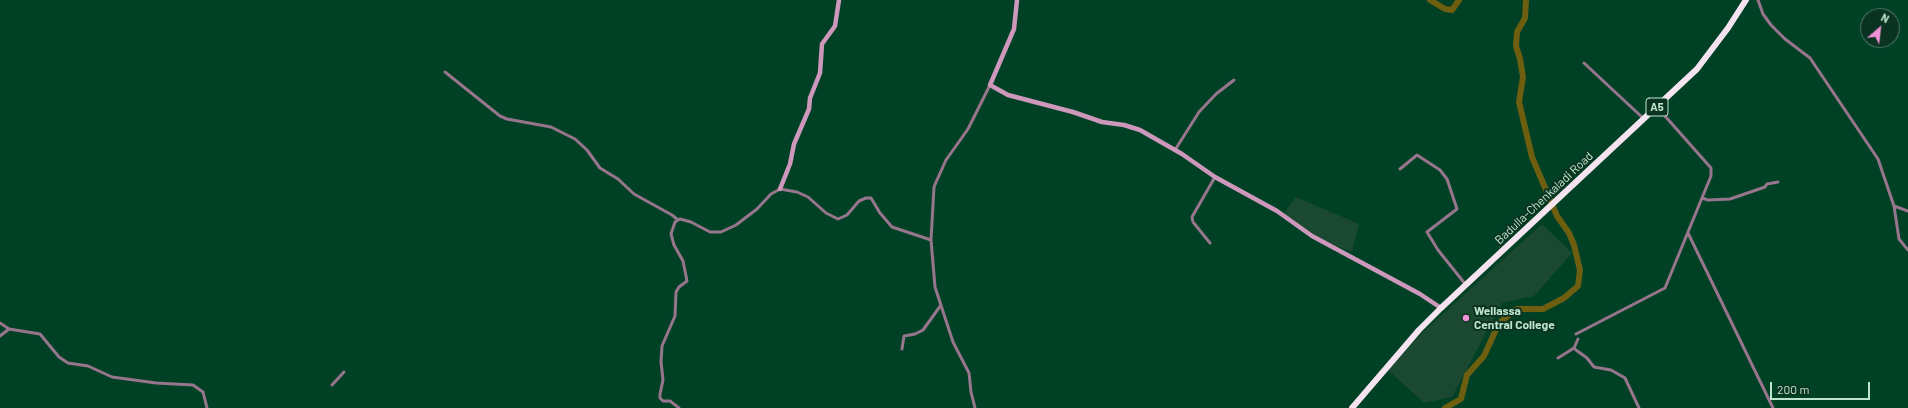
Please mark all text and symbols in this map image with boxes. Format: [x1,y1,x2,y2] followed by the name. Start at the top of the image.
[1860,8,1900,48] north arrow
[1879,10,1892,25] text: N
[1646,98,1668,116] road number: A5
[1492,149,1596,247] street label: Badulla-Chenkaladi Road
[1474,304,1555,332] place label: Wellassa Central College
[1461,313,1471,323] marker: Wellassa Central College
[1772,374,1872,400] scale bar
[1777,382,1809,396] text: 200 m

